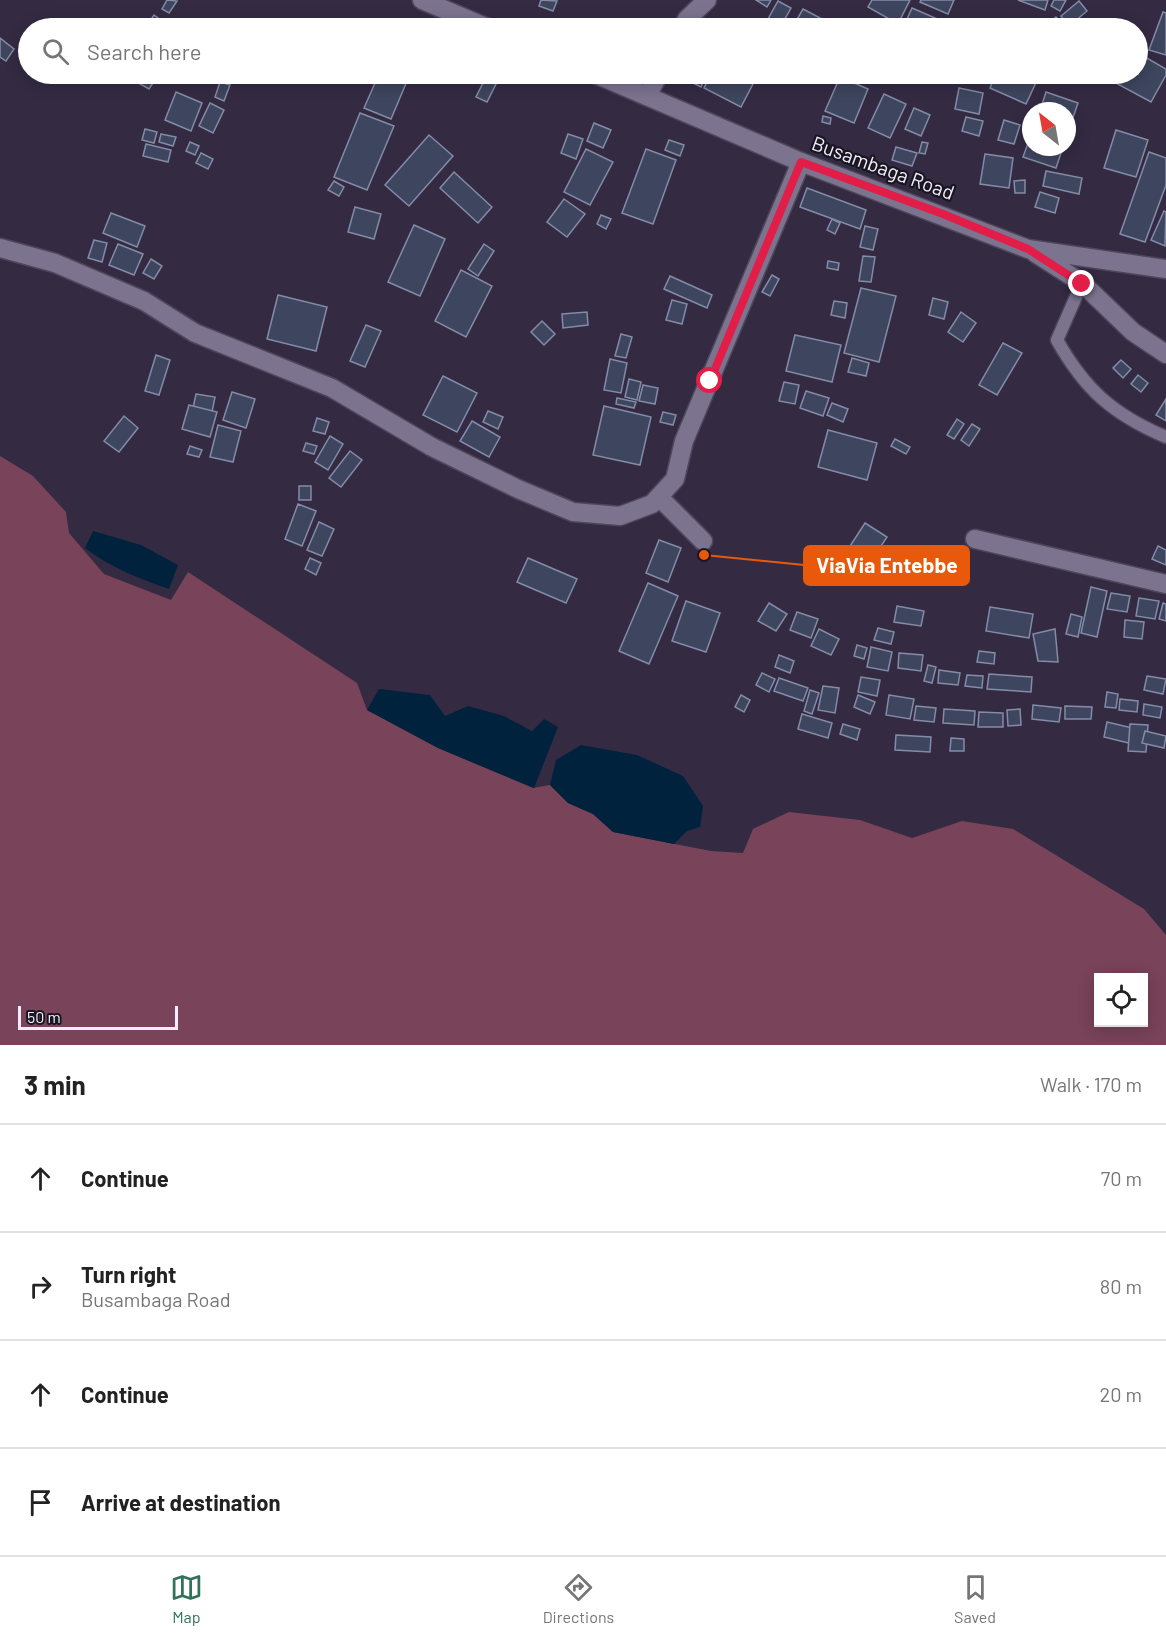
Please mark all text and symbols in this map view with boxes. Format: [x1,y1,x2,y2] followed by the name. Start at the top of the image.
[18,18,1148,84] search box
[39,35,72,68] icon: search
[87,38,201,64] text: Search here
[1022,102,1076,156] north arrow
[809,130,958,204] street label: Busambaga Road
[1068,270,1094,296] route end
[696,367,722,393] route start
[804,546,969,585] callout: ViaVia Entebbe
[816,552,958,577] text: ViaVia Entebbe
[1094,973,1148,1027] map controls
[1094,973,1148,1027] button: locate
[18,1003,178,1030] scale bar
[27,1007,61,1026] text: 50 m
[24,1069,86,1100] text: 3 min
[1040,1072,1142,1096] text: Walk · 170 m
[24,1162,57,1195] icon: ahead
[81,1165,169,1191] text: Continue
[1101,1166,1142,1190] text: 70 m
[81,1261,176,1287] text: Turn right
[24,1270,57,1303] icon: right
[1100,1274,1142,1298] text: 80 m
[81,1287,231,1311] text: Busambaga Road
[24,1378,57,1411] icon: ahead
[81,1381,169,1407] text: Continue
[1099,1382,1142,1406] text: 20 m
[24,1486,57,1519] icon: arrive
[81,1489,280,1515] text: Arrive at destination
[170,1571,203,1626] tab: Map
[543,1571,614,1626] tab: Directions
[954,1571,996,1626] tab: Saved

